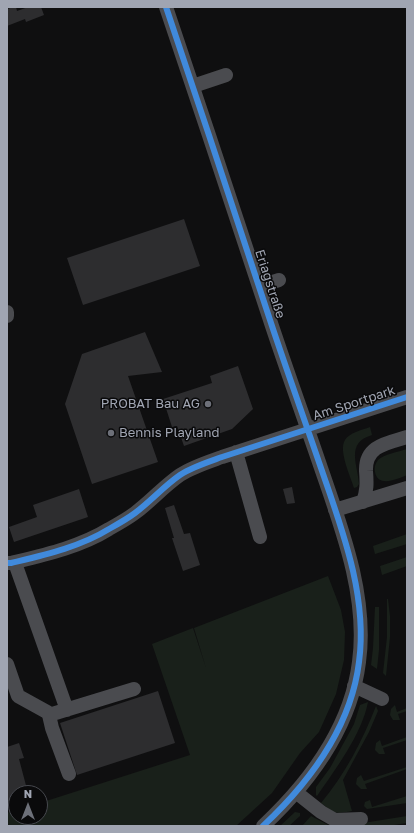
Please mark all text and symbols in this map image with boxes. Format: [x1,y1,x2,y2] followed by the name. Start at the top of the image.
[252,248,288,320] street label: Eriagstraße
[311,382,397,424] street label: Am Sportpark
[101,396,200,412] place label: PROBAT Bau AG
[203,399,213,409] marker: PROBAT Bau AG
[119,425,219,441] place label: Bennis Playland
[106,428,116,438] marker: Bennis Playland
[8,785,48,825] north arrow
[24,787,32,800] text: N

